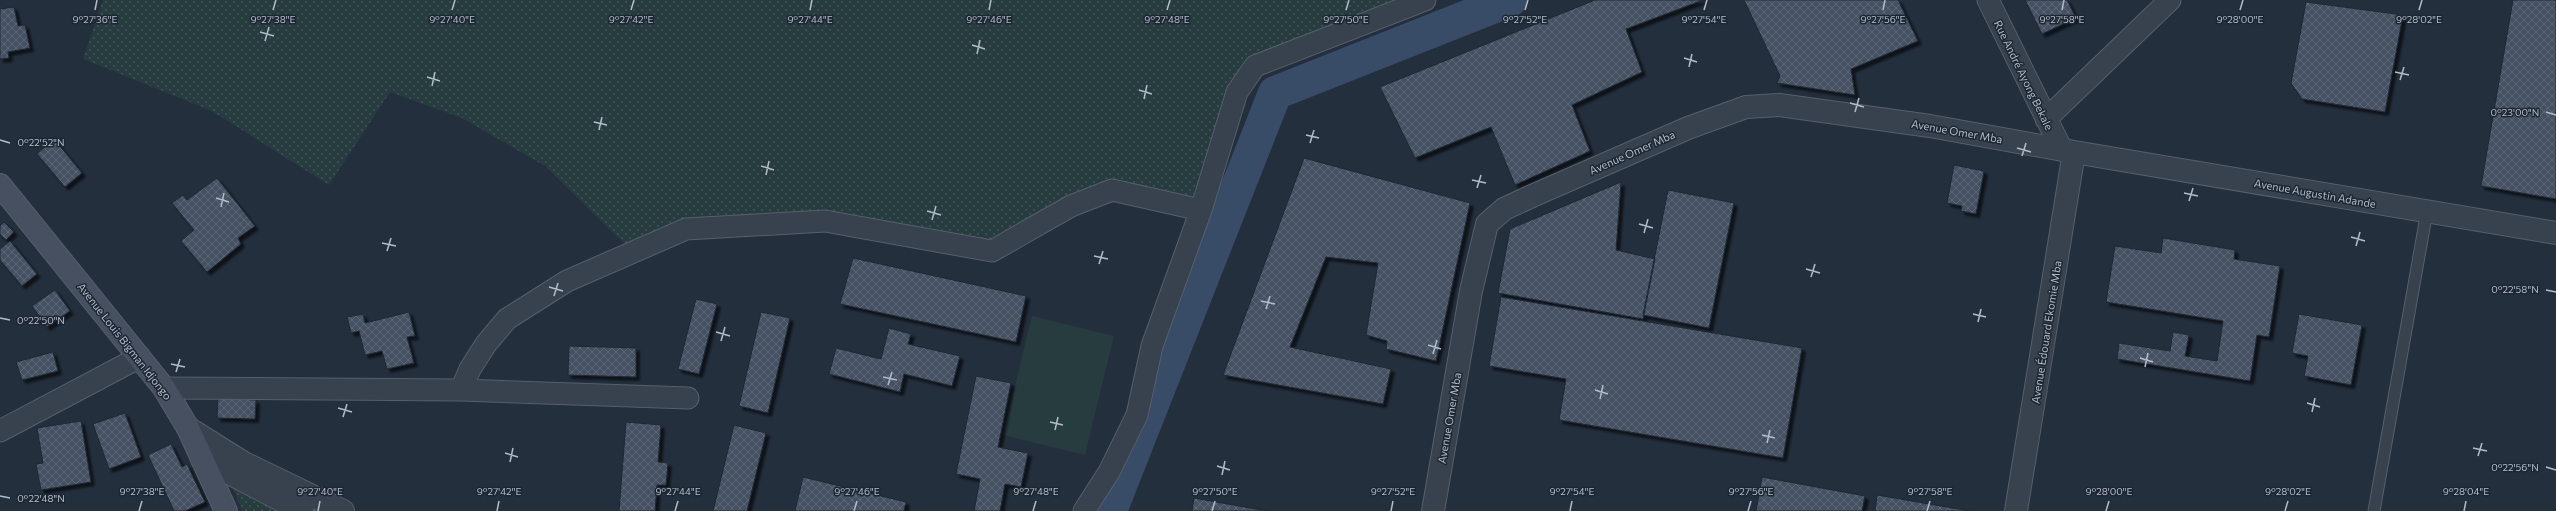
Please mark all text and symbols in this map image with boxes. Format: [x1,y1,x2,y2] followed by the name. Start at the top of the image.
[73,13,118,25] text: 9°27'36"E
[251,13,296,25] text: 9°27'38"E
[429,13,475,25] text: 9°27'40"E
[609,13,653,25] text: 9°27'42"E
[787,13,833,25] text: 9°27'44"E
[966,13,1012,25] text: 9°27'46"E
[1144,13,1190,25] text: 9°27'48"E
[1323,13,1369,25] text: 9°27'50"E
[1503,13,1547,25] text: 9°27'52"E
[1682,13,1727,25] text: 9°27'54"E
[1860,13,1906,25] text: 9°27'56"E
[2039,13,2085,25] text: 9°27'58"E
[2216,13,2264,25] text: 9°28'00"E
[2396,13,2442,25] text: 9°28'02"E
[1992,18,2056,132] street label: Rue André Ayong Bekale
[2491,106,2539,118] text: 0°23'00"N
[1910,117,2004,145] street label: Avenue Omer Mba
[1587,127,1677,177] street label: Avenue Omer Mba
[18,136,64,148] text: 0°22'52"N
[2253,176,2377,210] street label: Avenue Augustin Adande
[2027,259,2064,404] street label: Avenue Édouard Ekomie Mba
[75,280,175,402] street label: Avenue Louis Bigman Idjongo
[2491,283,2539,295] text: 0°22'58"N
[17,314,65,326] text: 0°22'50"N
[1435,371,1463,465] street label: Avenue Omer Mba
[2491,461,2539,473] text: 0°22'56"N
[120,485,165,497] text: 9°27'38"E
[297,485,343,497] text: 9°27'40"E
[477,485,521,497] text: 9°27'42"E
[655,485,701,497] text: 9°27'44"E
[834,485,880,497] text: 9°27'46"E
[1013,485,1059,497] text: 9°27'48"E
[1192,485,1238,497] text: 9°27'50"E
[1371,485,1415,497] text: 9°27'52"E
[1550,485,1595,497] text: 9°27'54"E
[1728,485,1774,497] text: 9°27'56"E
[1907,485,1953,497] text: 9°27'58"E
[2085,485,2133,497] text: 9°28'00"E
[2265,485,2311,497] text: 9°28'02"E
[2443,485,2489,497] text: 9°28'04"E
[17,492,65,504] text: 0°22'48"N

